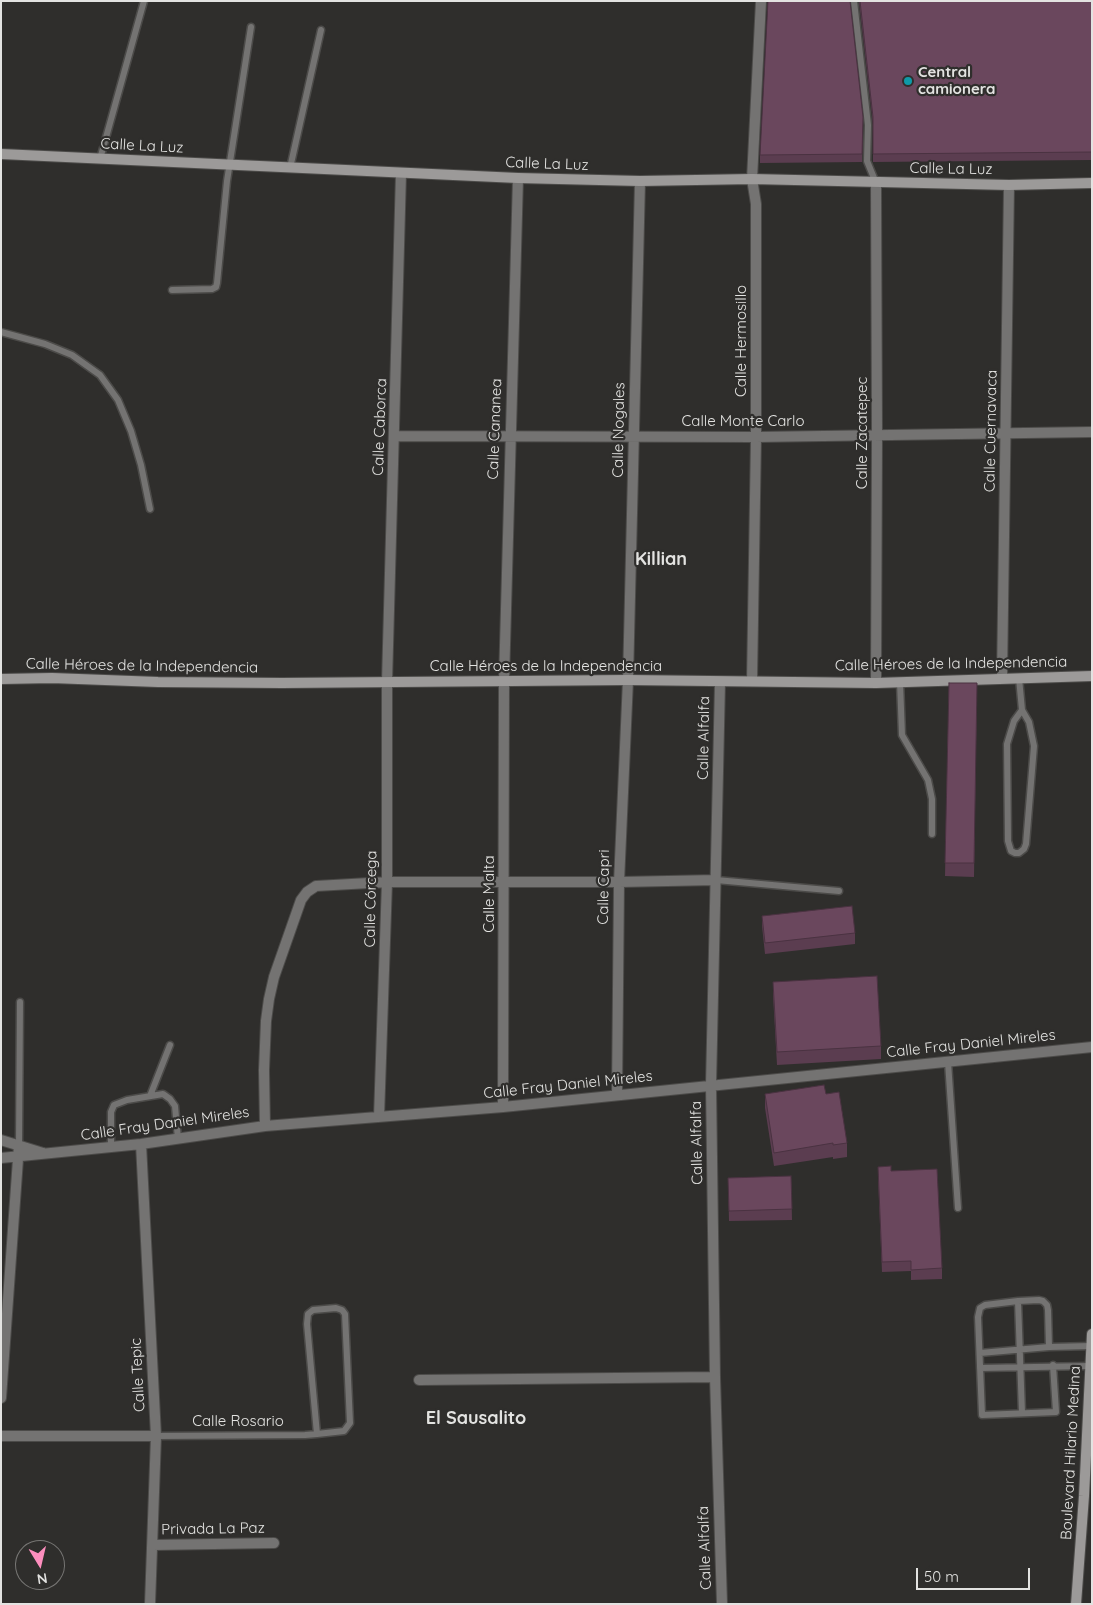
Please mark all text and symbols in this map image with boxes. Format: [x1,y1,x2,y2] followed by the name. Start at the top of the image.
[918,63,995,98] place label: Central camionera
[902,75,914,87] marker: Central camionera
[100,135,184,157] street label: Calle La Luz
[505,154,589,174] street label: Calle La Luz
[909,159,993,179] street label: Calle La Luz
[732,285,750,397] street label: Calle Hermosillo
[981,370,1001,492] street label: Calle Cuernavaca
[853,377,871,489] street label: Calle Zacatepec
[369,378,391,476] street label: Calle Caborca
[484,378,506,480] street label: Calle Cananea
[609,382,629,478] street label: Calle Nogales
[682,412,804,430] street label: Calle Monte Carlo
[635,549,687,571] district label: Killian
[835,653,1067,675] street label: Calle Héroes de la Independencia
[26,655,258,677] street label: Calle Héroes de la Independencia
[430,657,662,675] street label: Calle Héroes de la Independencia
[694,696,714,780] street label: Calle Alfalfa
[594,849,614,925] street label: Calle Capri
[361,850,381,948] street label: Calle Córcega
[480,855,498,933] street label: Calle Malta
[886,1026,1056,1062] street label: Calle Fray Daniel Mireles
[483,1067,653,1103] street label: Calle Fray Daniel Mireles
[687,1101,707,1185] street label: Calle Alfalfa
[80,1103,250,1145] street label: Calle Fray Daniel Mireles
[127,1338,149,1412] street label: Calle Tepic
[1057,1365,1085,1541] street label: Boulevard Hilario Medina
[426,1408,526,1430] district label: El Sausalito
[192,1412,284,1430] street label: Calle Rosario
[695,1506,715,1590] street label: Calle Alfalfa
[161,1519,265,1539] street label: Privada La Paz
[15,1540,65,1590] north arrow
[918,1558,1032,1590] scale bar
[924,1567,959,1586] text: 50 m
[36,1569,49,1589] text: N

